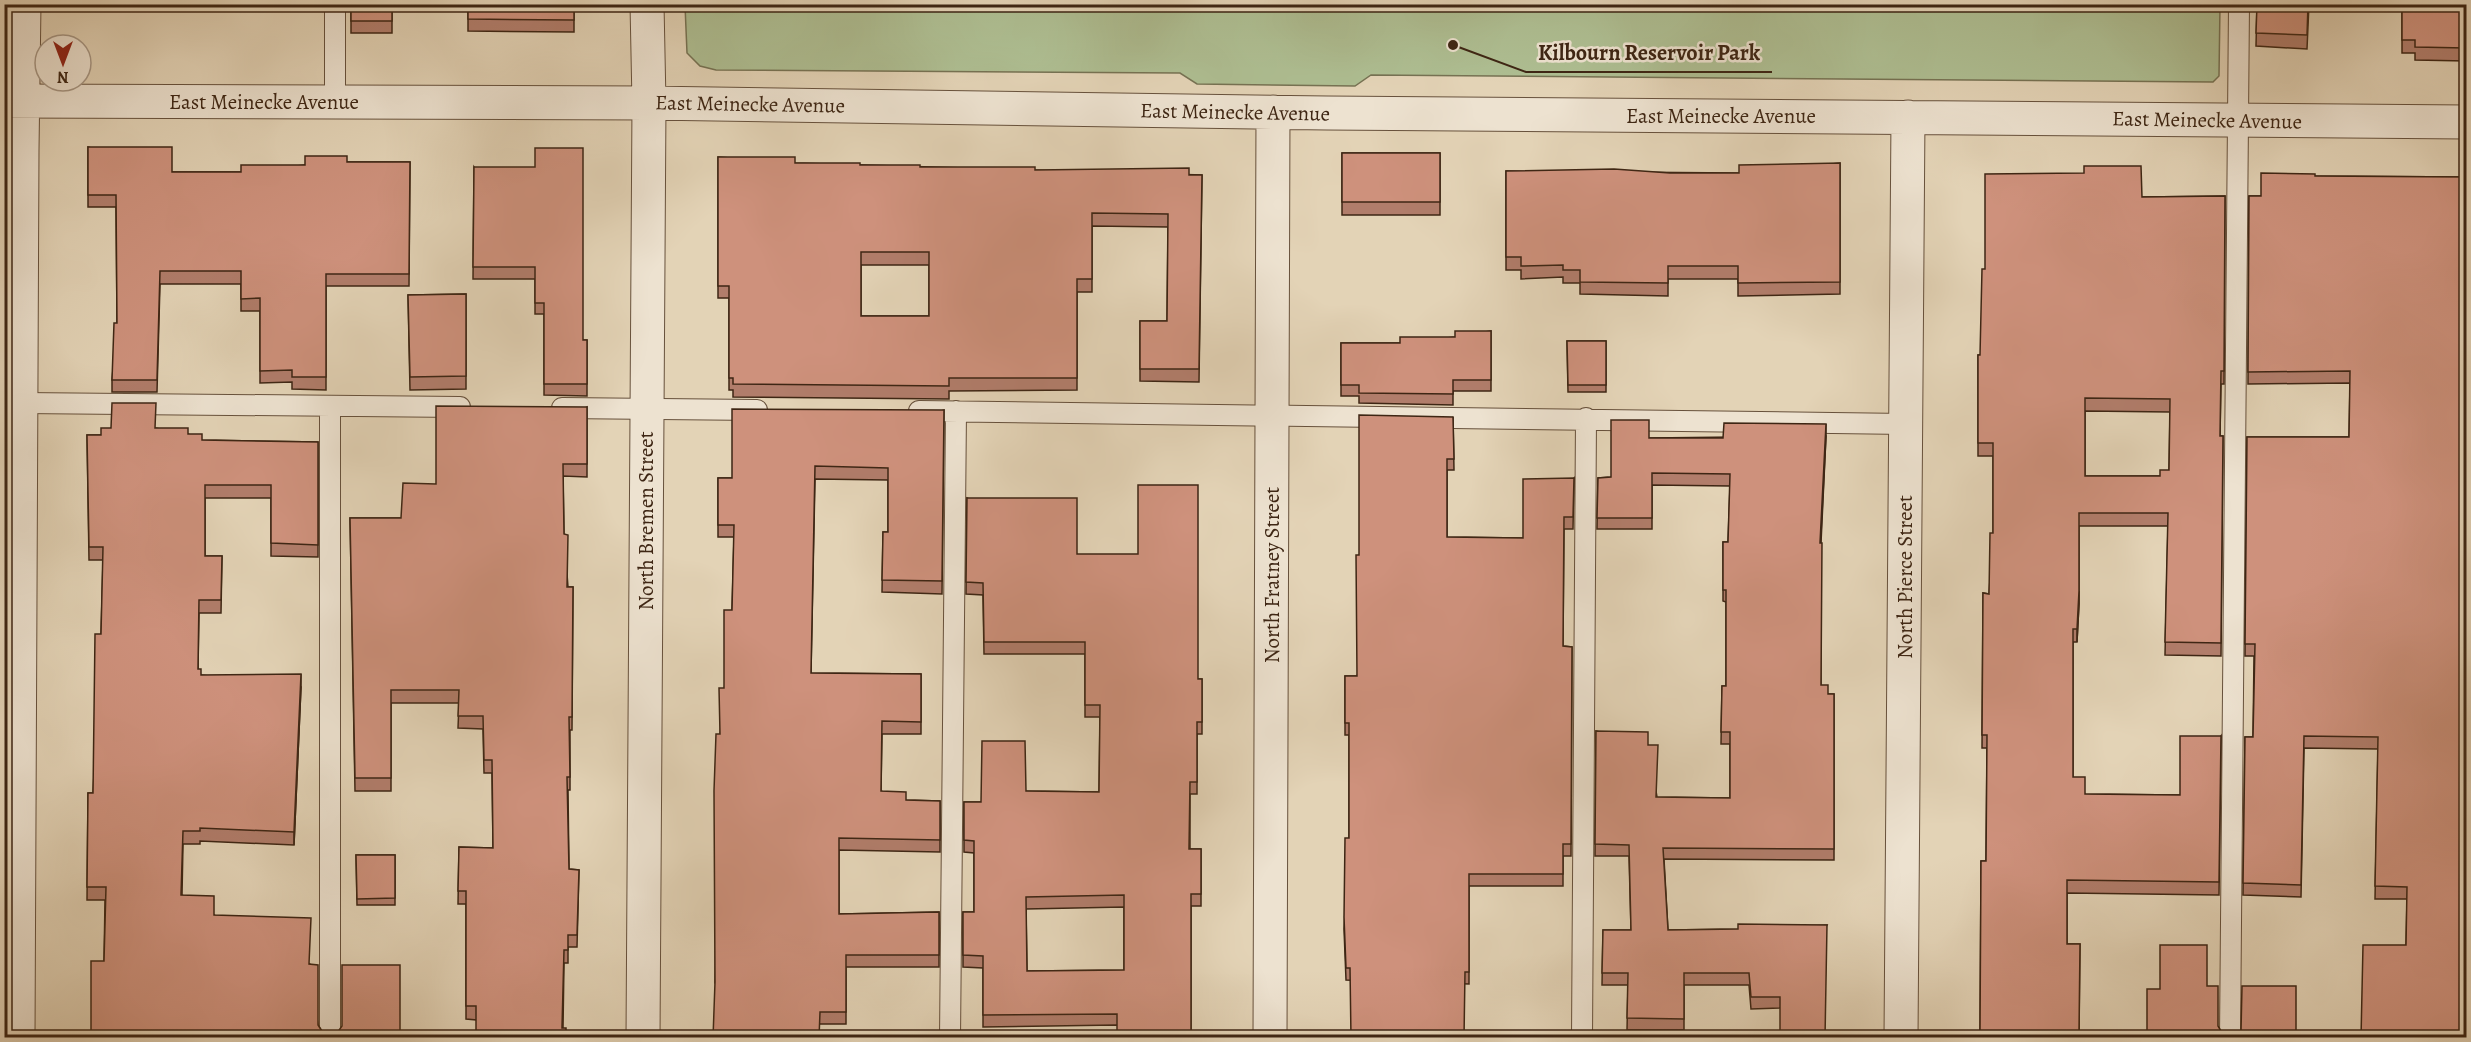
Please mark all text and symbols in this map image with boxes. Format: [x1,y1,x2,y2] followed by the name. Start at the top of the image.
[1526,32,1772,72] callout: Kilbourn Reservoir Park
[33,33,93,93] north arrow
[1538,38,1761,68] text: Kilbourn Reservoir Park
[57,66,69,88] text: N
[169,88,359,116] street label: East Meinecke Avenue
[655,88,845,120] street label: East Meinecke Avenue
[1140,96,1330,128] street label: East Meinecke Avenue
[1626,102,1816,130] street label: East Meinecke Avenue
[2112,104,2302,136] street label: East Meinecke Avenue
[632,431,660,611] street label: North Bremen Street
[1258,487,1286,663] street label: North Fratney Street
[1891,495,1919,659] street label: North Pierce Street

